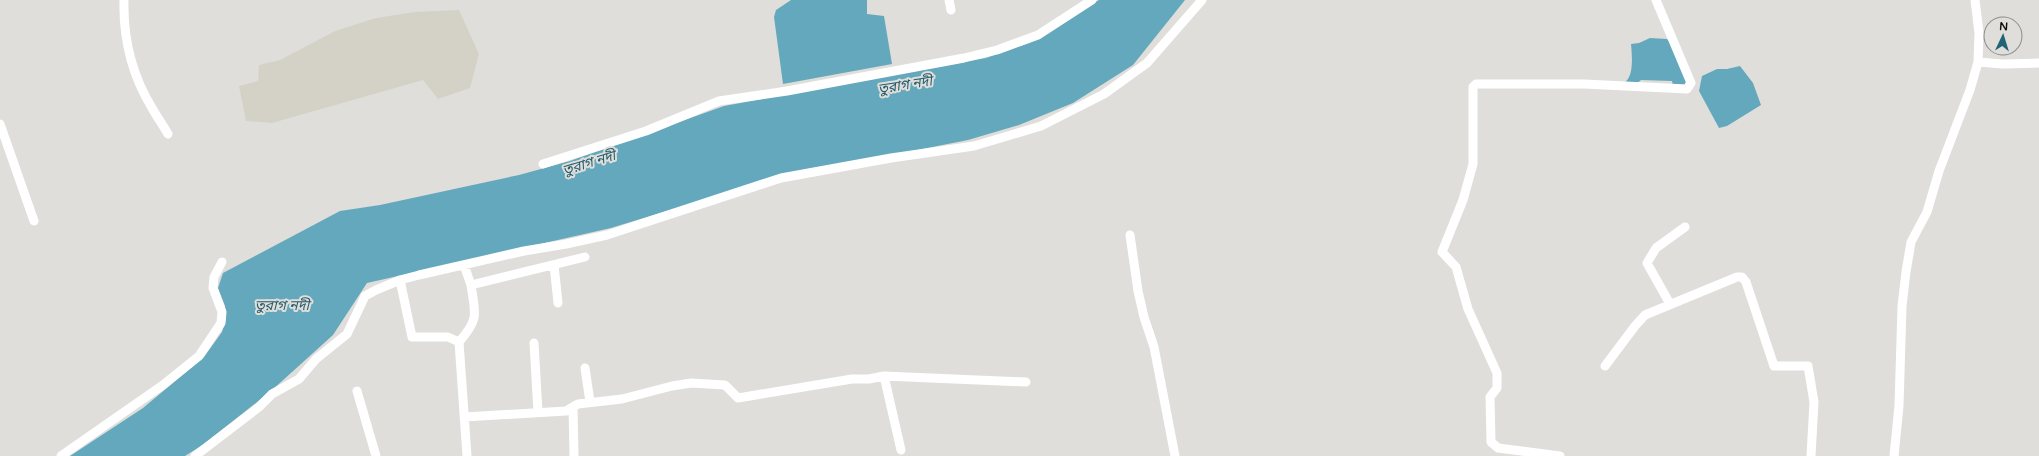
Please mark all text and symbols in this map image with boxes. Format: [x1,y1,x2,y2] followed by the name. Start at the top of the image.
[1983,16,2023,56] north arrow
[1999,20,2009,33] text: N
[877,72,937,98] water label: তুরাগ নদী
[560,146,621,179] water label: তুরাগ নদী
[255,297,313,314] water label: তুরাগ নদী

